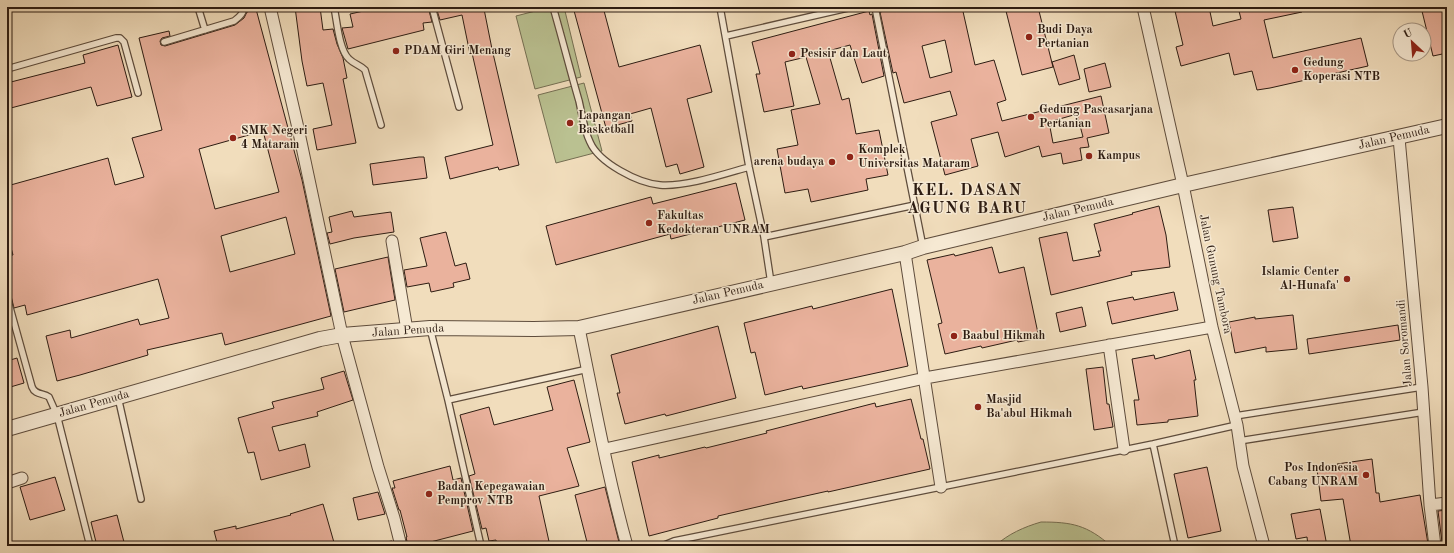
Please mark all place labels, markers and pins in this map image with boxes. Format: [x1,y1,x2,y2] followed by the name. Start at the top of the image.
[1037,24,1093,50] place label: Budi Daya Pertanian
[1024,32,1034,42] marker: Budi Daya Pertanian
[404,45,511,57] place label: PDAM Giri Menang
[391,46,401,56] marker: PDAM Giri Menang
[800,48,888,60] place label: Pesisir dan Laut
[787,49,797,59] marker: Pesisir dan Laut
[1303,57,1380,83] place label: Gedung Koperasi NTB
[1290,65,1300,75] marker: Gedung Koperasi NTB
[1039,104,1153,130] place label: Gedung Pascasarjana Pertanian
[578,110,635,136] place label: Lapangan Basketball
[1026,112,1036,122] marker: Gedung Pascasarjana Pertanian
[565,118,575,128] marker: Lapangan Basketball
[241,125,308,151] place label: SMK Negeri 4 Mataram
[228,133,238,143] marker: SMK Negeri 4 Mataram
[858,144,971,170] place label: Komplek Universitas Mataram
[1097,150,1140,162] place label: Kampus
[1084,151,1094,161] marker: Kampus
[845,152,855,162] marker: Komplek Universitas Mataram
[754,156,824,168] place label: arena budaya
[827,157,837,167] marker: arena budaya
[657,210,770,236] place label: Fakultas Kedokteran UNRAM
[644,218,654,228] marker: Fakultas Kedokteran UNRAM
[1261,266,1339,292] place label: Islamic Center Al-Hunafa'
[1342,274,1352,284] marker: Islamic Center Al-Hunafa'
[962,330,1046,342] place label: Baabul Hikmah
[949,331,959,341] marker: Baabul Hikmah
[986,394,1072,420] place label: Masjid Ba'abul Hikmah
[973,402,983,412] marker: Masjid Ba'abul Hikmah
[1268,462,1358,488] place label: Pos Indonesia Cabang UNRAM
[1361,470,1371,480] marker: Pos Indonesia Cabang UNRAM
[437,481,545,507] place label: Badan Kepegawaian Pemprov NTB
[424,489,434,499] marker: Badan Kepegawaian Pemprov NTB

